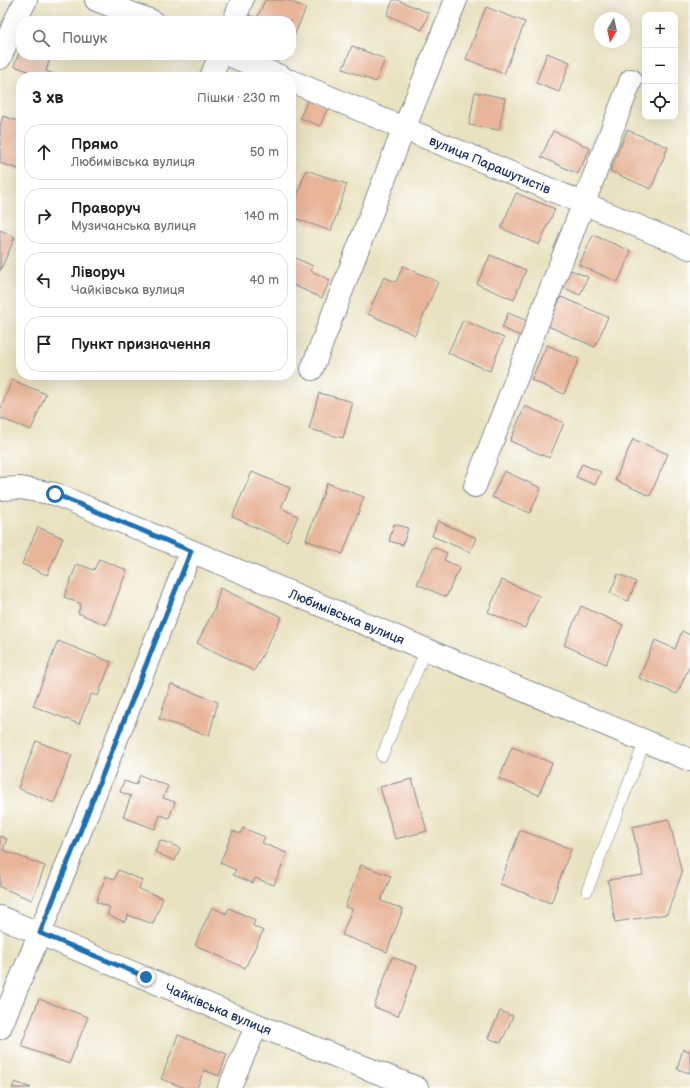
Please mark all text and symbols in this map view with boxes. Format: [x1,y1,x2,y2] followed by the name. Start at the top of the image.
[594,12,630,48] north arrow
[642,12,678,120] map controls
[642,12,678,48] button: +
[16,16,296,60] search box
[30,27,52,49] icon: search
[62,29,108,48] text: Пошук
[642,48,678,84] button: −
[642,84,678,120] button: locate
[32,88,64,108] text: 3 хв
[197,90,280,106] text: Пішки · 230 m
[427,133,553,198] street label: вулиця Парашутистів
[71,135,118,154] text: Прямо
[33,141,55,163] icon: ahead
[250,144,279,160] text: 50 m
[71,154,195,170] text: Любимівська вулиця
[71,199,141,218] text: Праворуч
[33,205,55,227] icon: right
[244,208,279,224] text: 140 m
[71,218,196,234] text: Музичанська вулиця
[71,263,125,282] text: Ліворуч
[33,269,55,291] icon: left
[249,272,279,288] text: 40 m
[71,282,185,298] text: Чайківська вулиця
[33,333,55,355] icon: arrive
[71,335,211,354] text: Пункт призначення
[46,485,64,503] route start
[285,585,407,649] street label: Любимівська вулиця
[137,968,155,986] route end
[163,980,274,1039] street label: Чайківська вулиця

